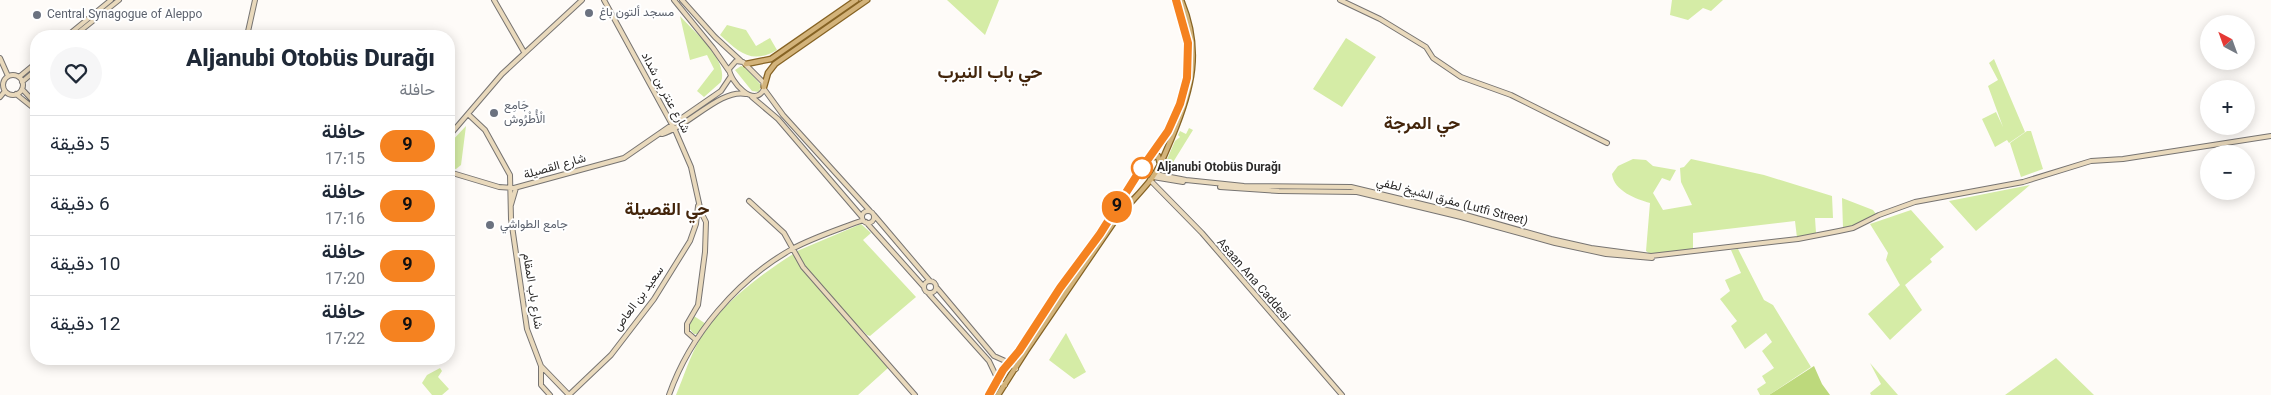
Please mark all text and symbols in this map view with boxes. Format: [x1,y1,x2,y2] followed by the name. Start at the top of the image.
[599,4,674,22] place label: مسجد ألتون باغ
[47,6,203,24] place label: Central Synagogue of Aleppo
[583,7,595,19] marker: مسجد ألتون باغ
[31,9,43,21] marker: Central Synagogue of Aleppo
[2200,15,2255,70] north arrow
[2200,15,2255,200] map controls
[186,41,435,79] text: Aljanubi Otobüs Durağı
[50,47,102,99] button: heart
[636,49,694,137] street label: شارع عنتر بن شداد
[938,60,1042,88] district label: حي باب النيرب
[399,79,435,104] text: حافلة
[2200,80,2255,135] button: +
[504,97,545,129] place label: جَامِع الْأُطْرُوش
[488,107,500,119] marker: جَامِع الْأُطْرُوش
[1384,111,1460,139] district label: حي المرجة
[322,119,365,148] text: حافلة
[50,131,110,160] text: 5 دقيقة
[402,132,413,160] text: 9
[2200,145,2255,200] button: −
[325,148,365,173] text: 17:15
[522,149,588,185] street label: شارع القصيلة
[1131,157,1153,179] marker: Aljanubi Otobüs Durağı
[1157,159,1281,177] place label: Aljanubi Otobüs Durağı
[1374,173,1530,231] street label: مفرق الشيخ لطفي (Lutfi Street)
[322,179,365,208] text: حافلة
[50,191,110,220] text: 6 دقيقة
[1101,191,1133,223] line badge: 9
[402,192,413,220] text: 9
[1112,193,1122,221] text: 9
[625,197,709,225] district label: حي القصيلة
[325,208,365,233] text: 17:16
[500,216,568,234] place label: جامع الطواشي
[484,219,496,231] marker: جامع الطواشي
[1212,235,1294,325] street label: Asaan Ana Caddesi
[322,239,365,268] text: حافلة
[50,251,120,280] text: 10 دقيقة
[402,252,413,280] text: 9
[517,252,547,330] street label: شارع باب المقام
[609,263,669,335] street label: سعيد بن العاص
[325,268,365,293] text: 17:20
[322,299,365,328] text: حافلة
[50,311,120,340] text: 12 دقيقة
[402,312,413,340] text: 9
[325,328,365,353] text: 17:22

